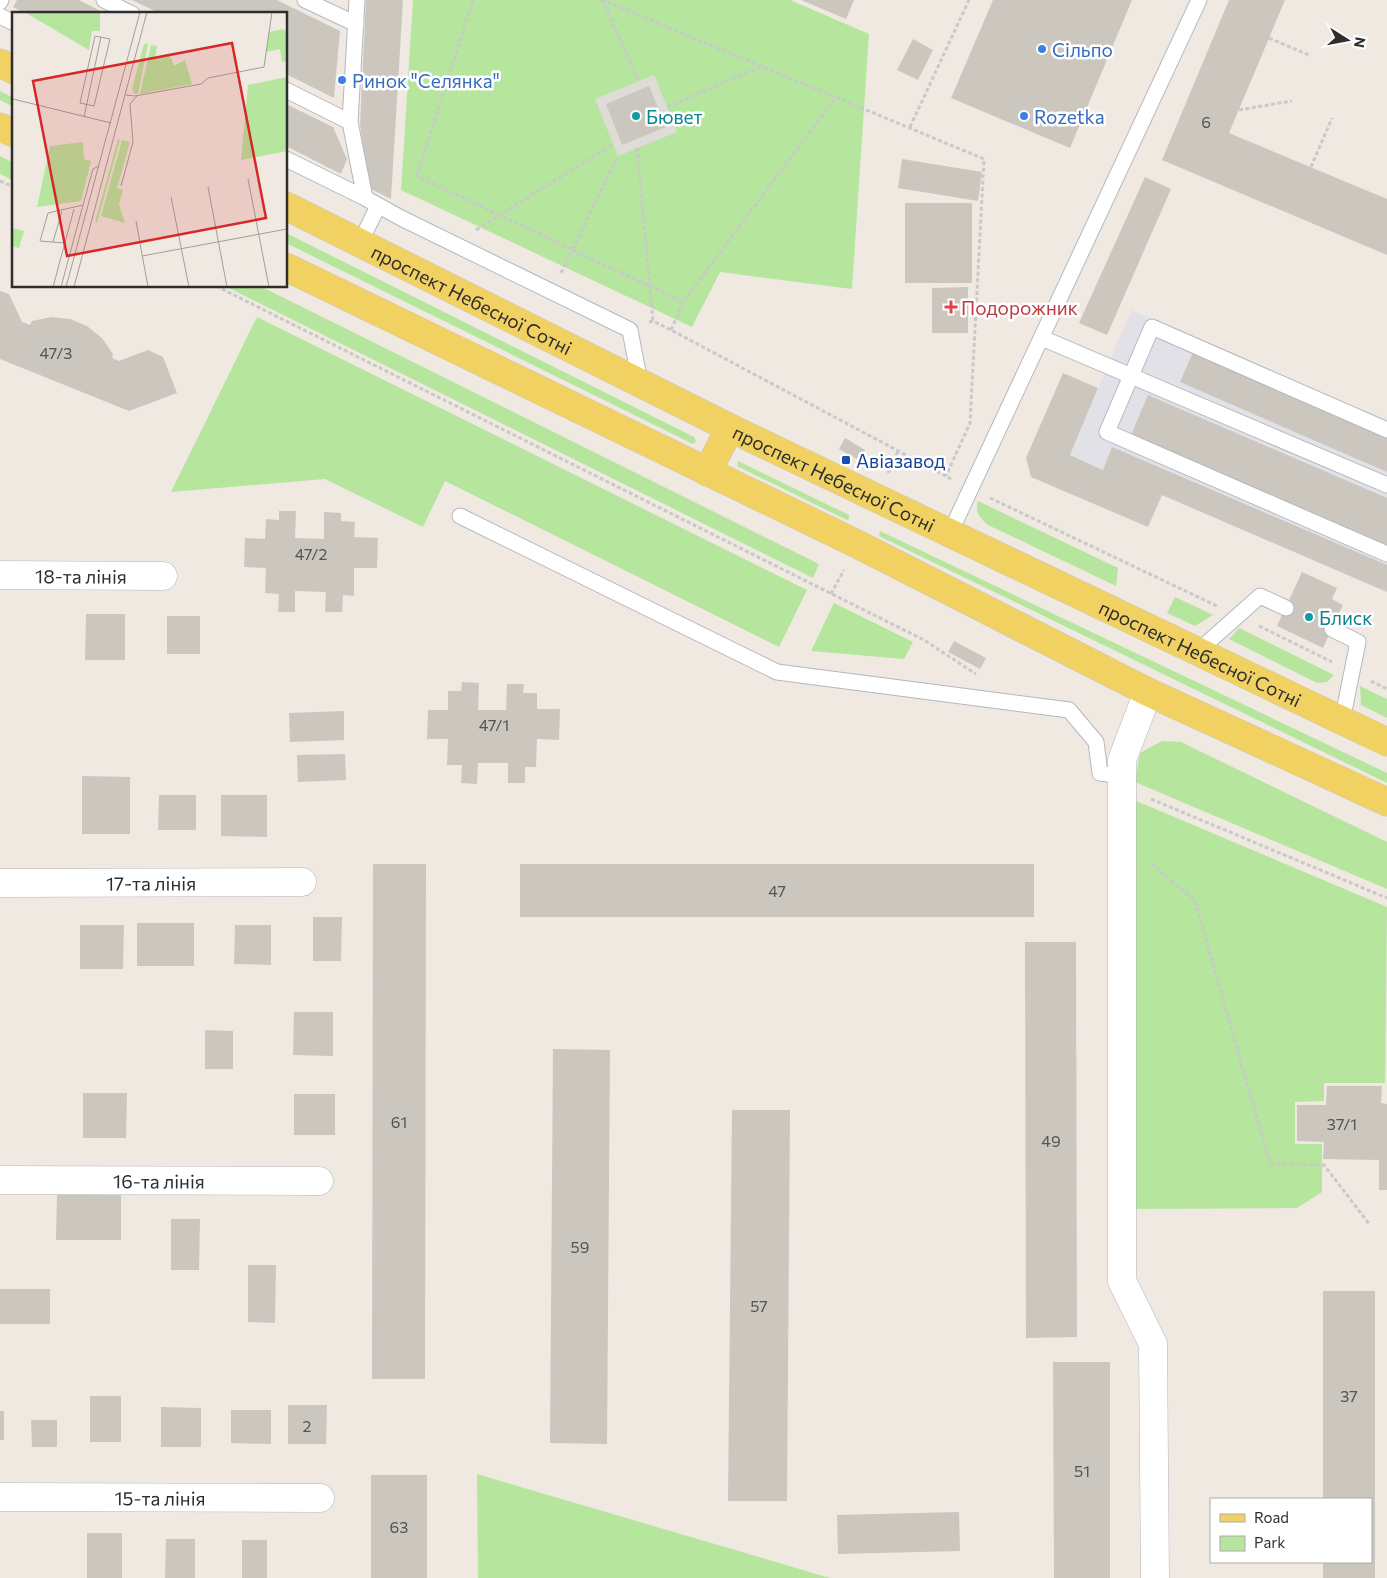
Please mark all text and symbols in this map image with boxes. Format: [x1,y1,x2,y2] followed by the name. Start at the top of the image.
[12,12,288,288] inset map
[1322,15,1372,65] north arrow
[1351,36,1370,49] text: N
[1052,38,1113,61] place label: Сільпо
[1036,43,1048,55] marker: Сільпо
[352,69,500,92] place label: Ринок "Селянка"
[336,74,348,86] marker: Ринок "Селянка"
[646,105,703,128] place label: Бювет
[1034,105,1105,128] place label: Rozetka
[630,110,642,122] marker: Бювет
[1018,110,1030,122] marker: Rozetka
[1201,112,1211,131] house number: 6
[368,239,576,359] street label: проспект Небесної Сотні
[961,296,1078,319] place label: Подорожник
[945,301,957,313] marker: Подорожник
[40,343,72,362] house number: 47/3
[730,420,939,536] street label: проспект Небесної Сотні
[856,449,945,472] place label: Авіазавод
[840,454,852,466] marker: Авіазавод
[295,544,327,563] house number: 47/2
[35,564,127,587] street label: 18-та лінія
[1096,595,1305,711] street label: проспект Небесної Сотні
[1319,606,1372,629] place label: Блиск
[1303,611,1315,623] marker: Блиск
[479,715,509,734] house number: 47/1
[106,871,196,894] street label: 17-та лінія
[768,881,786,900] house number: 47
[391,1112,407,1131] house number: 61
[1327,1114,1357,1133] house number: 37/1
[1041,1131,1061,1150] house number: 49
[113,1169,205,1192] street label: 16-та лінія
[571,1237,589,1256] house number: 59
[750,1296,768,1315] house number: 57
[1340,1386,1358,1405] house number: 37
[303,1416,312,1435] house number: 2
[1074,1461,1090,1480] house number: 51
[114,1486,206,1509] street label: 15-та лінія
[1210,1498,1372,1563] legend
[1254,1508,1289,1526] text: Road
[390,1517,408,1536] house number: 63
[1254,1533,1285,1551] text: Park

